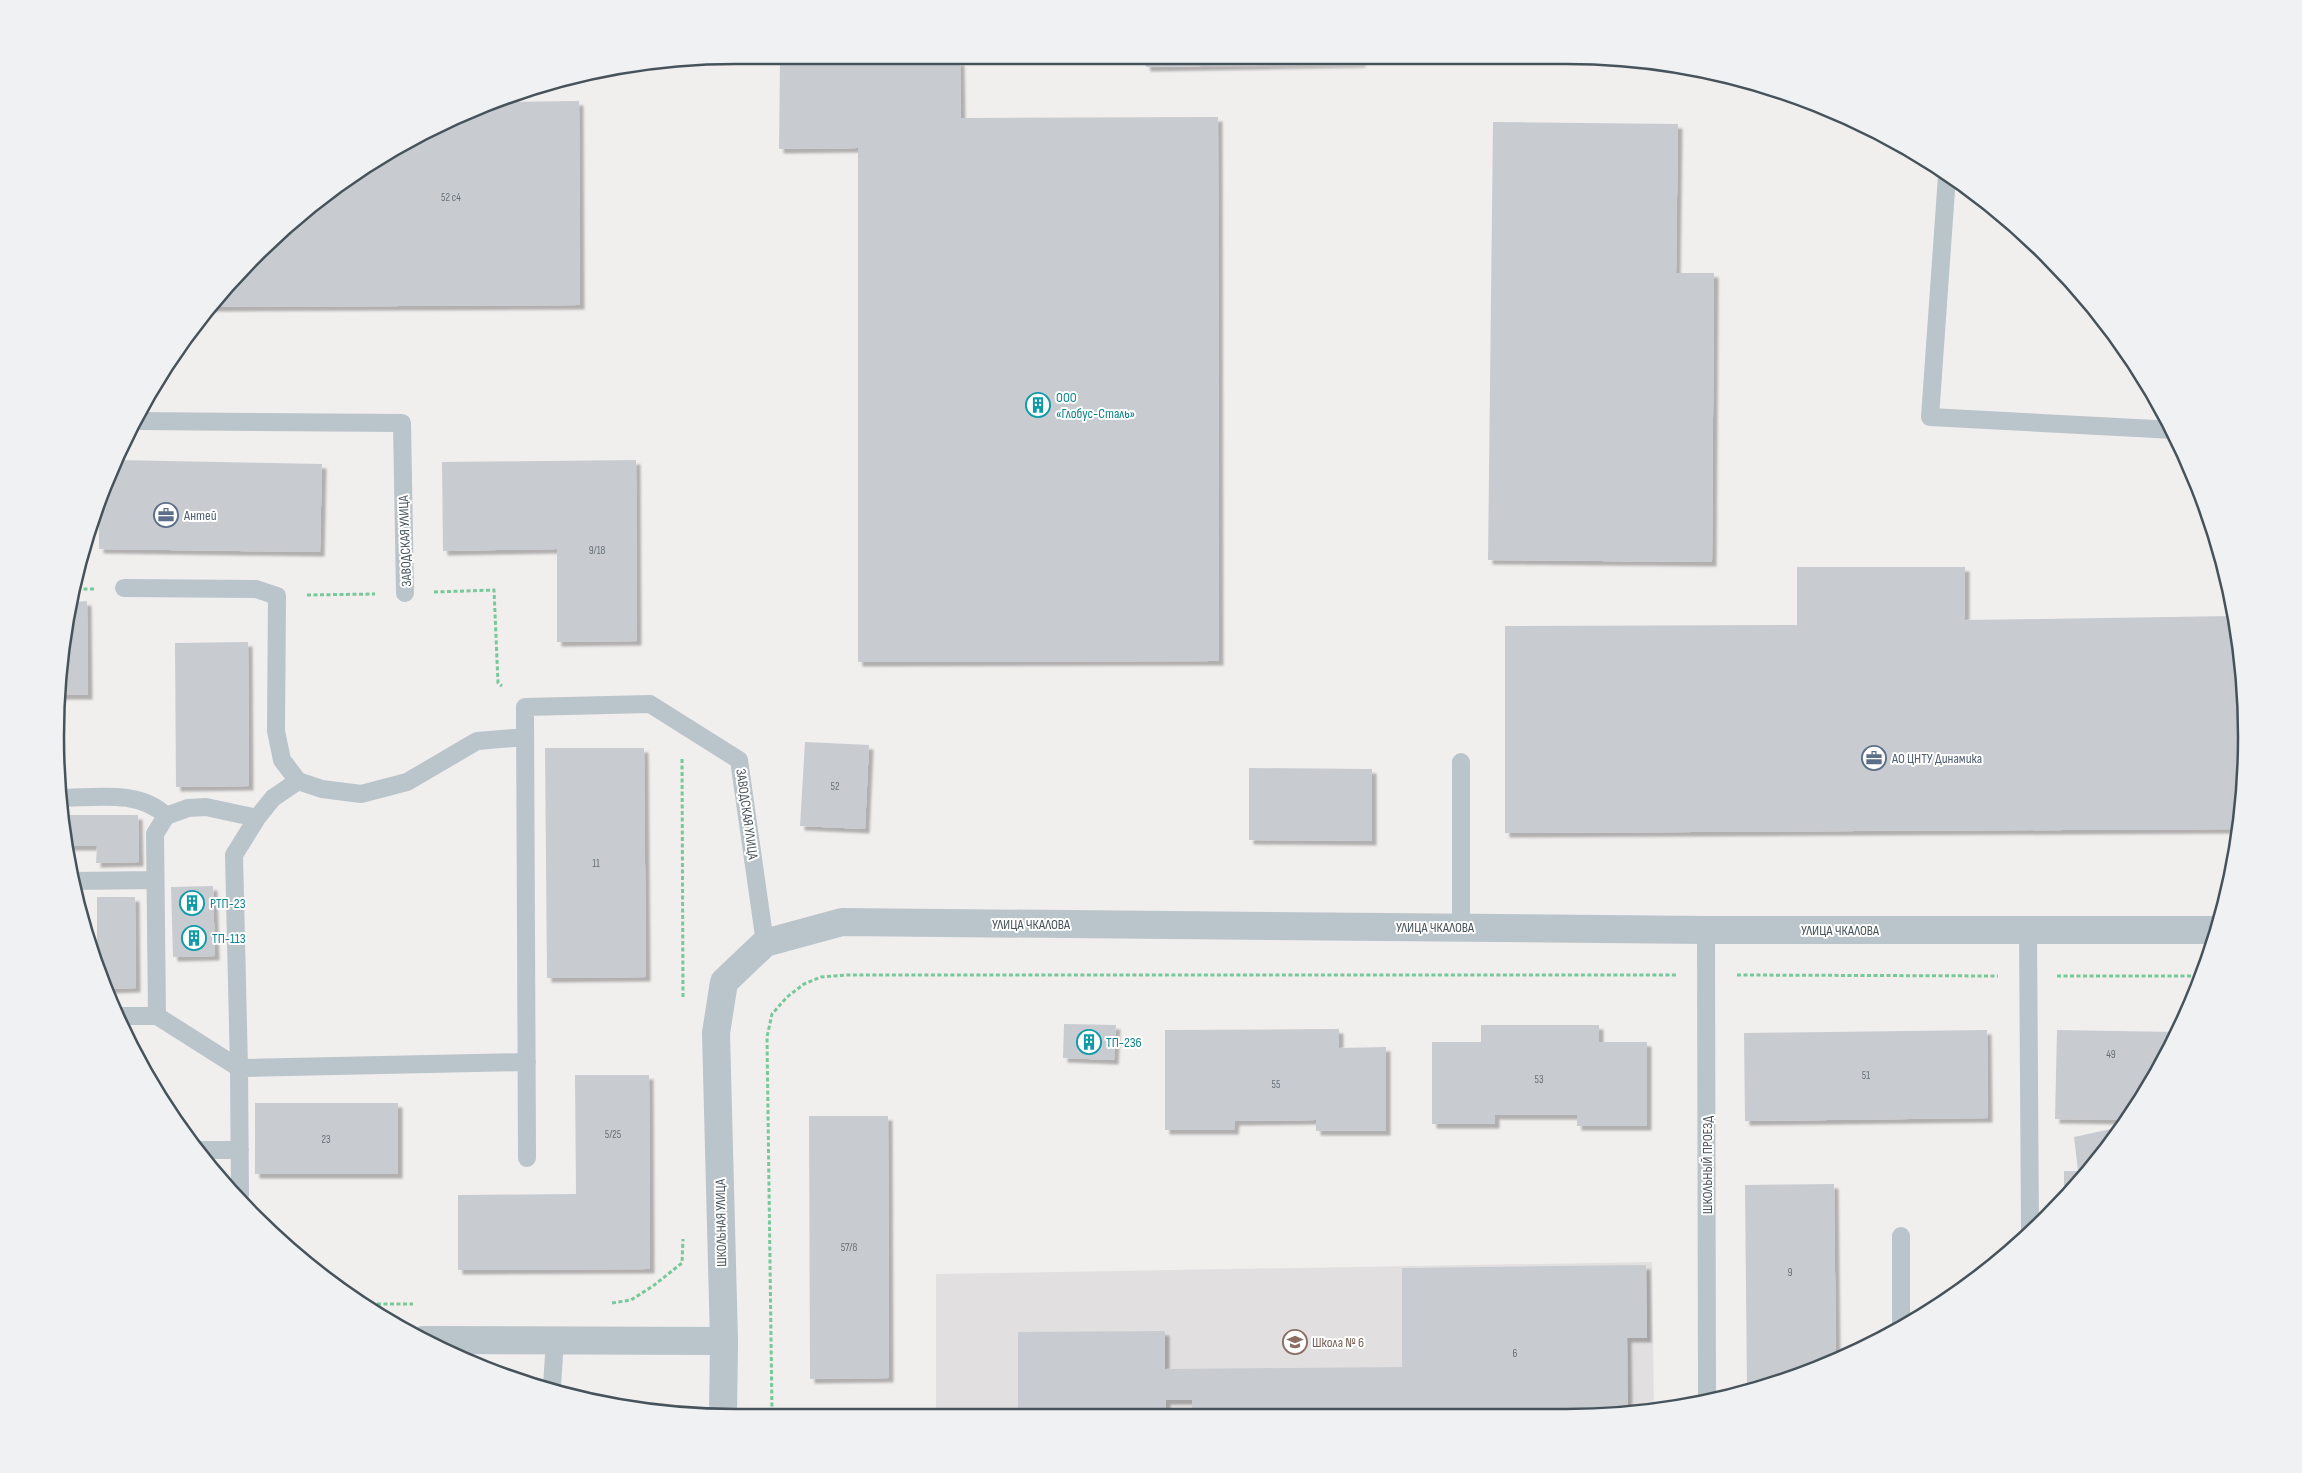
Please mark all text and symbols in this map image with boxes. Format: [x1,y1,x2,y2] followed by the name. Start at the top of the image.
[441,191,461,204] house number: 52 с4
[1056,389,1135,422] place label: ООО «Глобус-Сталь»
[1025,392,1051,418] building icon: ООО «Глобус-Сталь»
[395,494,415,587] street label: ЗАВОДСКАЯ УЛИЦА
[153,502,179,528] office icon: Антей
[183,507,217,524] place label: Антей
[589,544,606,557] house number: 9/18
[1861,745,1887,771] office icon: АО ЦНТУ Динамика
[1891,750,1982,767] place label: АО ЦНТУ Динамика
[732,768,762,861] street label: ЗАВОДСКАЯ УЛИЦА
[831,780,840,793] house number: 52
[592,857,600,870] house number: 11
[179,890,205,916] building icon: РТП-23
[210,895,246,912] place label: РТП-23
[992,916,1071,933] street label: УЛИЦА ЧКАЛОВА
[1396,919,1475,936] street label: УЛИЦА ЧКАЛОВА
[1801,922,1880,939] street label: УЛИЦА ЧКАЛОВА
[181,925,207,951] building icon: ТП-113
[212,930,246,947] place label: ТП-113
[1076,1029,1102,1055] building icon: ТП-236
[1106,1034,1142,1051] place label: ТП-236
[2106,1048,2116,1061] house number: 49
[1862,1069,1870,1082] house number: 51
[1534,1073,1544,1086] house number: 53
[1272,1078,1280,1091] house number: 55
[1699,1116,1716,1214] street label: ШКОЛЬНЫЙ ПРОЕЗД
[605,1128,621,1141] house number: 5/25
[321,1133,331,1146] house number: 23
[712,1178,730,1267] street label: ШКОЛЬНАЯ УЛИЦА
[841,1241,858,1254] house number: 57/8
[1788,1266,1793,1279] house number: 9
[1282,1329,1308,1355] school or university icon: Школа № 6
[1312,1334,1364,1351] place label: Школа № 6
[1513,1347,1518,1360] house number: 6

